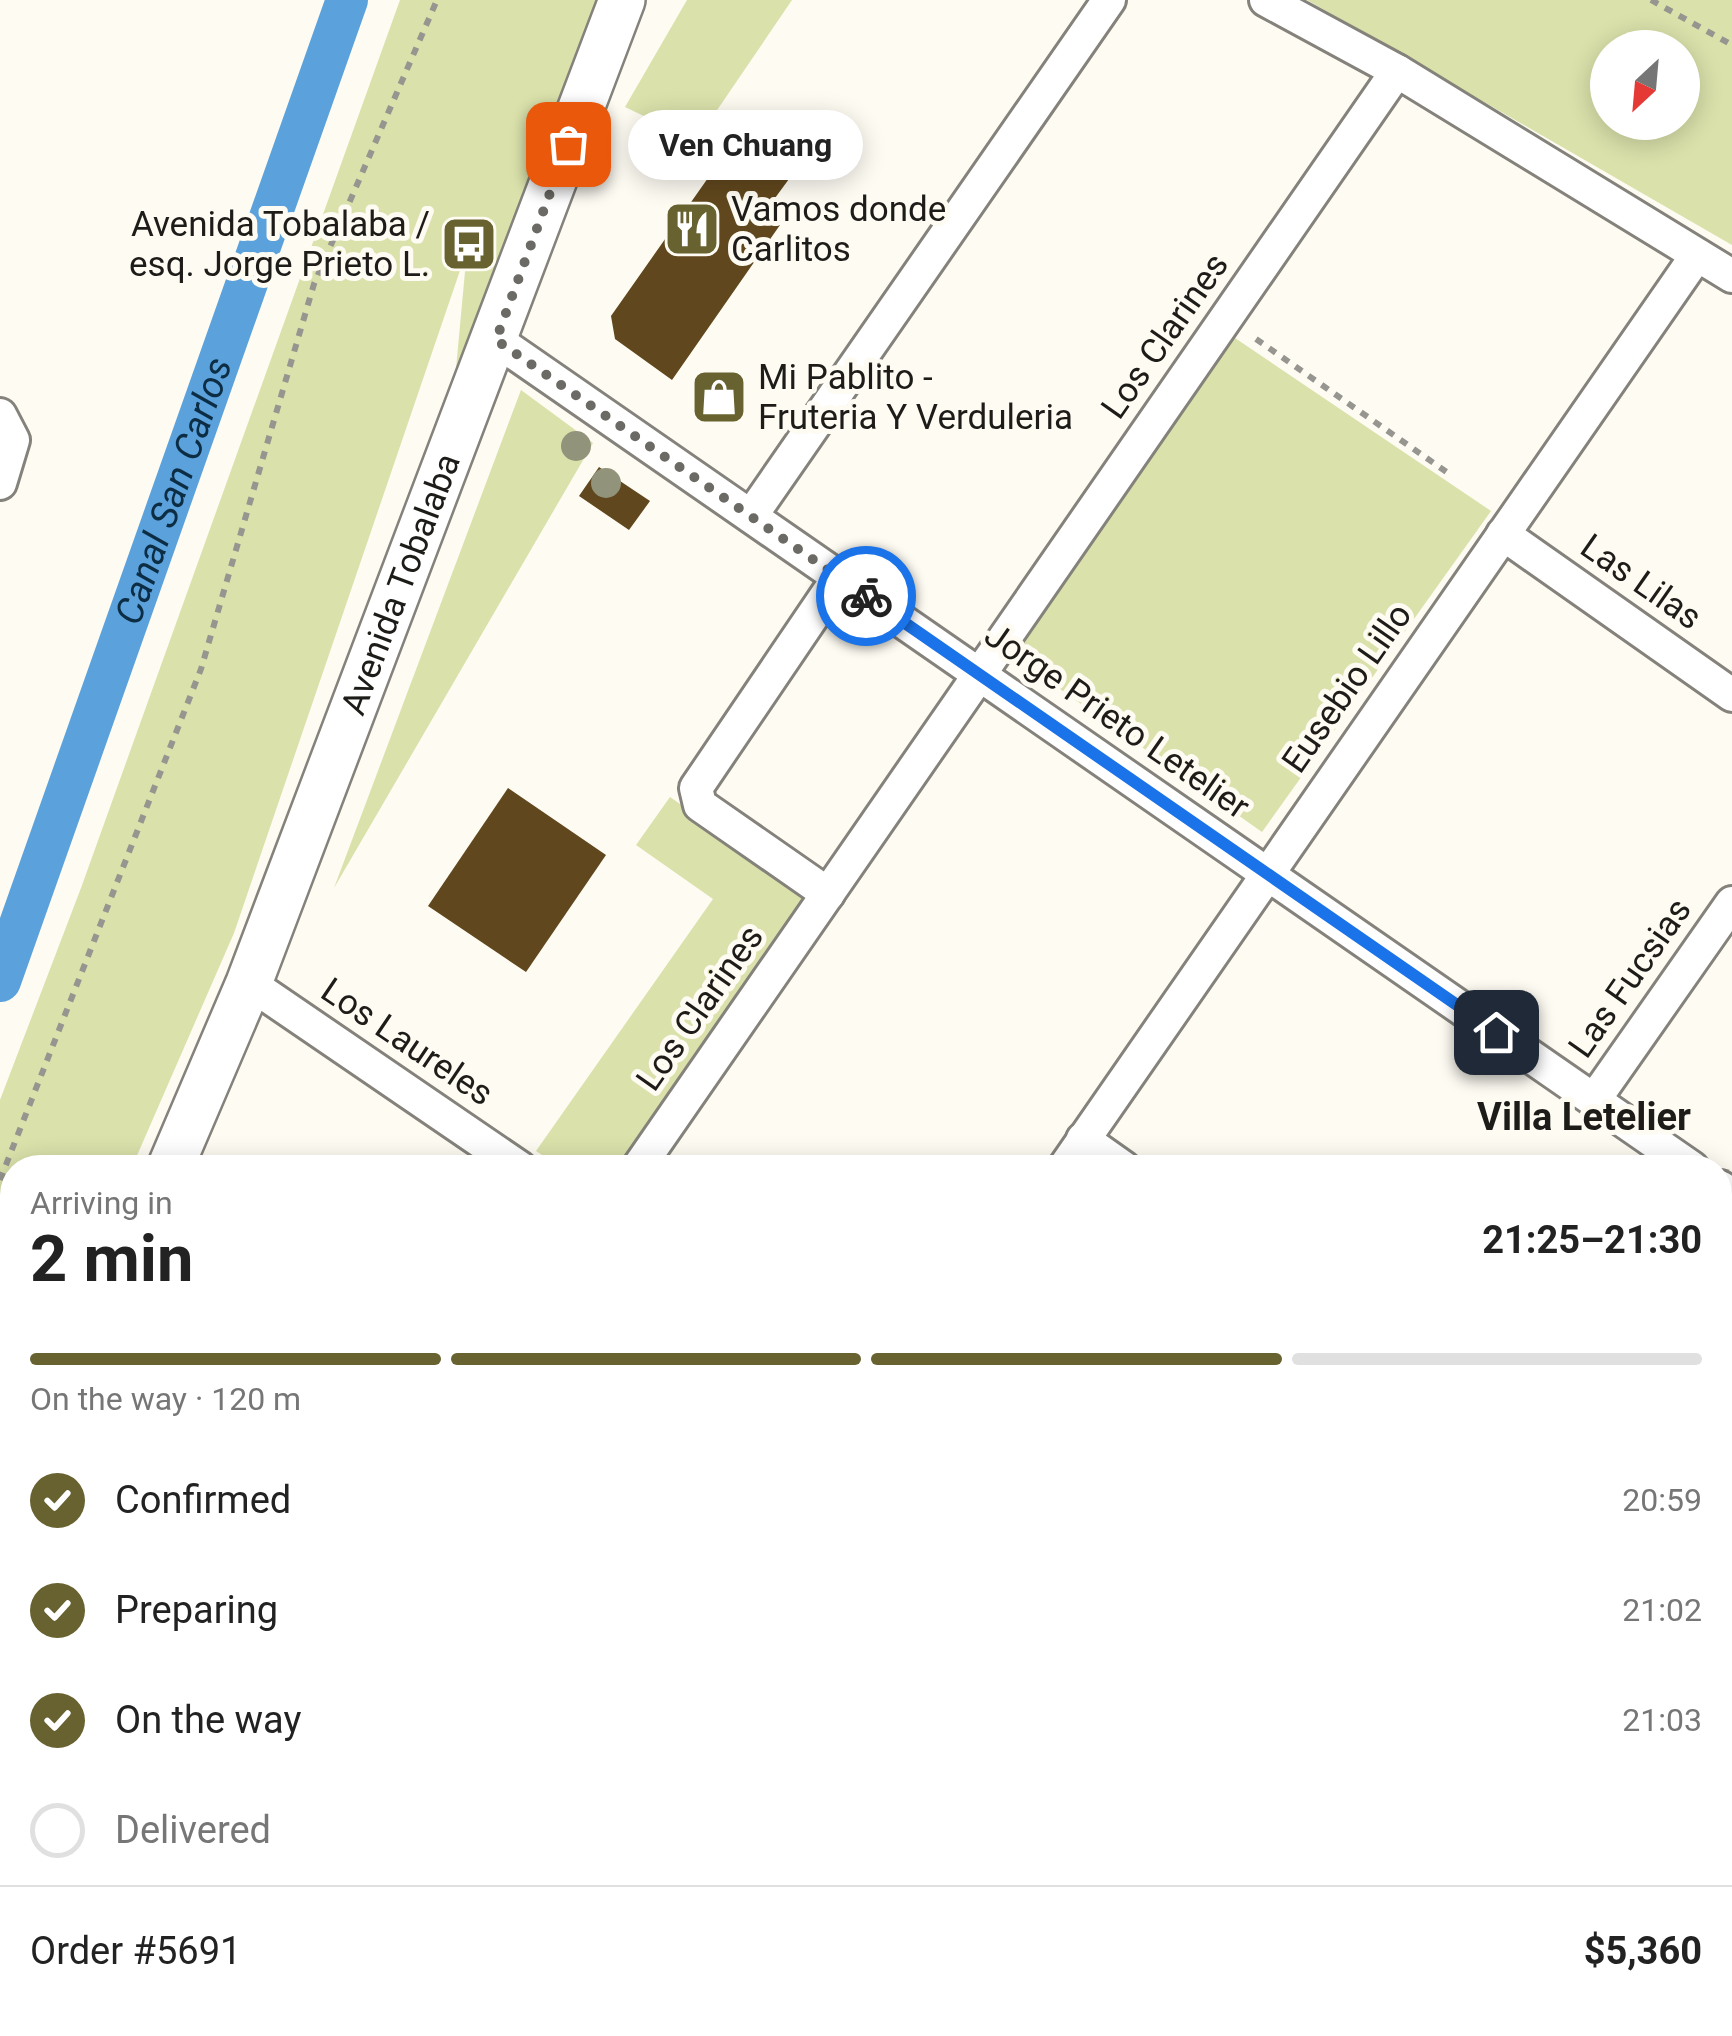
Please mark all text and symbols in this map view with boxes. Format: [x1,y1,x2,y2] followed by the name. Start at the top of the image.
[1590,30,1700,140] north arrow
[1590,30,1700,140] map controls
[526,102,611,187] pin
[628,109,863,179] callout: Ven Chuang
[541,117,596,172] icon: bag
[659,126,832,164] text: Ven Chuang
[731,189,946,270] place label: Vamos donde Carlitos
[662,199,722,259] restaurant icon: Vamos donde Carlitos
[129,204,430,285] place label: Avenida Tobalaba / esq. Jorge Prieto L.
[439,214,499,274] bus stop icon: Avenida Tobalaba / esq. Jorge Prieto L.
[1093,246,1237,426] street label: Los Clarines
[106,351,241,630] water label: Canal San Carlos
[758,357,1073,438] place label: Mi Pablito - Fruteria Y Verduleria
[689,367,749,427] shop icon: Mi Pablito - Fruteria Y Verduleria
[332,448,469,720] street label: Avenida Tobalaba
[1573,526,1709,638] street label: Las Lilas
[816,546,916,646] courier
[839,569,894,624] icon: bike
[1274,596,1420,780] street label: Eusebio Lillo
[977,614,1257,828] street label: Jorge Prieto Letelier
[1560,891,1700,1065] street label: Las Fucsias
[628,918,772,1098] street label: Los Clarines
[313,970,501,1114] street label: Los Laureles
[1454,990,1539,1075] pin
[1469,1005,1524,1060] icon: home
[1477,1095,1691,1139] district label: Villa Letelier
[30,1184,173,1222] text: Arriving in
[1482,1218,1702,1262] text: 21:25–21:30
[30,1221,193,1297] text: 2 min
[30,1380,301,1418] text: On the way · 120 m
[30,1473,85,1528] icon: check
[115,1478,291,1522] text: Confirmed
[1622,1481,1702,1519] text: 20:59
[30,1583,85,1638] icon: check
[115,1588,278,1632] text: Preparing
[1622,1591,1702,1629] text: 21:02
[30,1693,85,1748] icon: check
[115,1698,301,1742] text: On the way
[1622,1701,1702,1739] text: 21:03
[115,1808,271,1852] text: Delivered
[30,1929,241,1973] text: Order #5691
[1584,1929,1702,1973] text: $5,360

